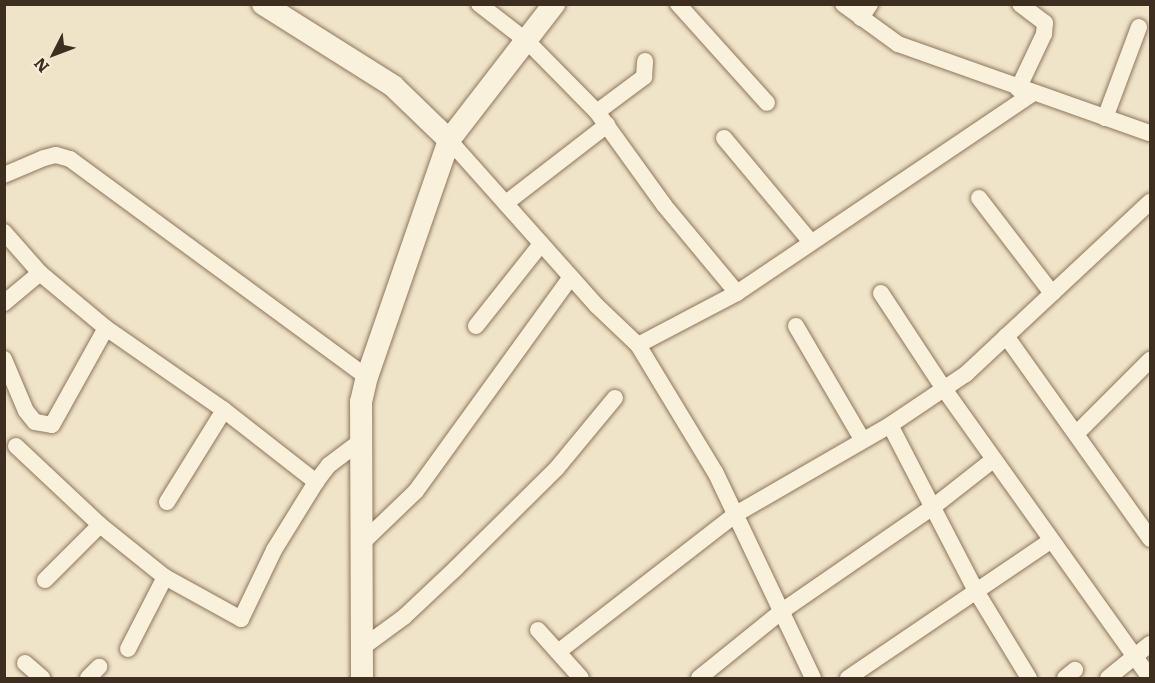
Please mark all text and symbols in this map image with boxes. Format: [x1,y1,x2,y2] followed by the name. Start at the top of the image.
[24,24,84,84] north arrow
[27,53,54,79] text: N

